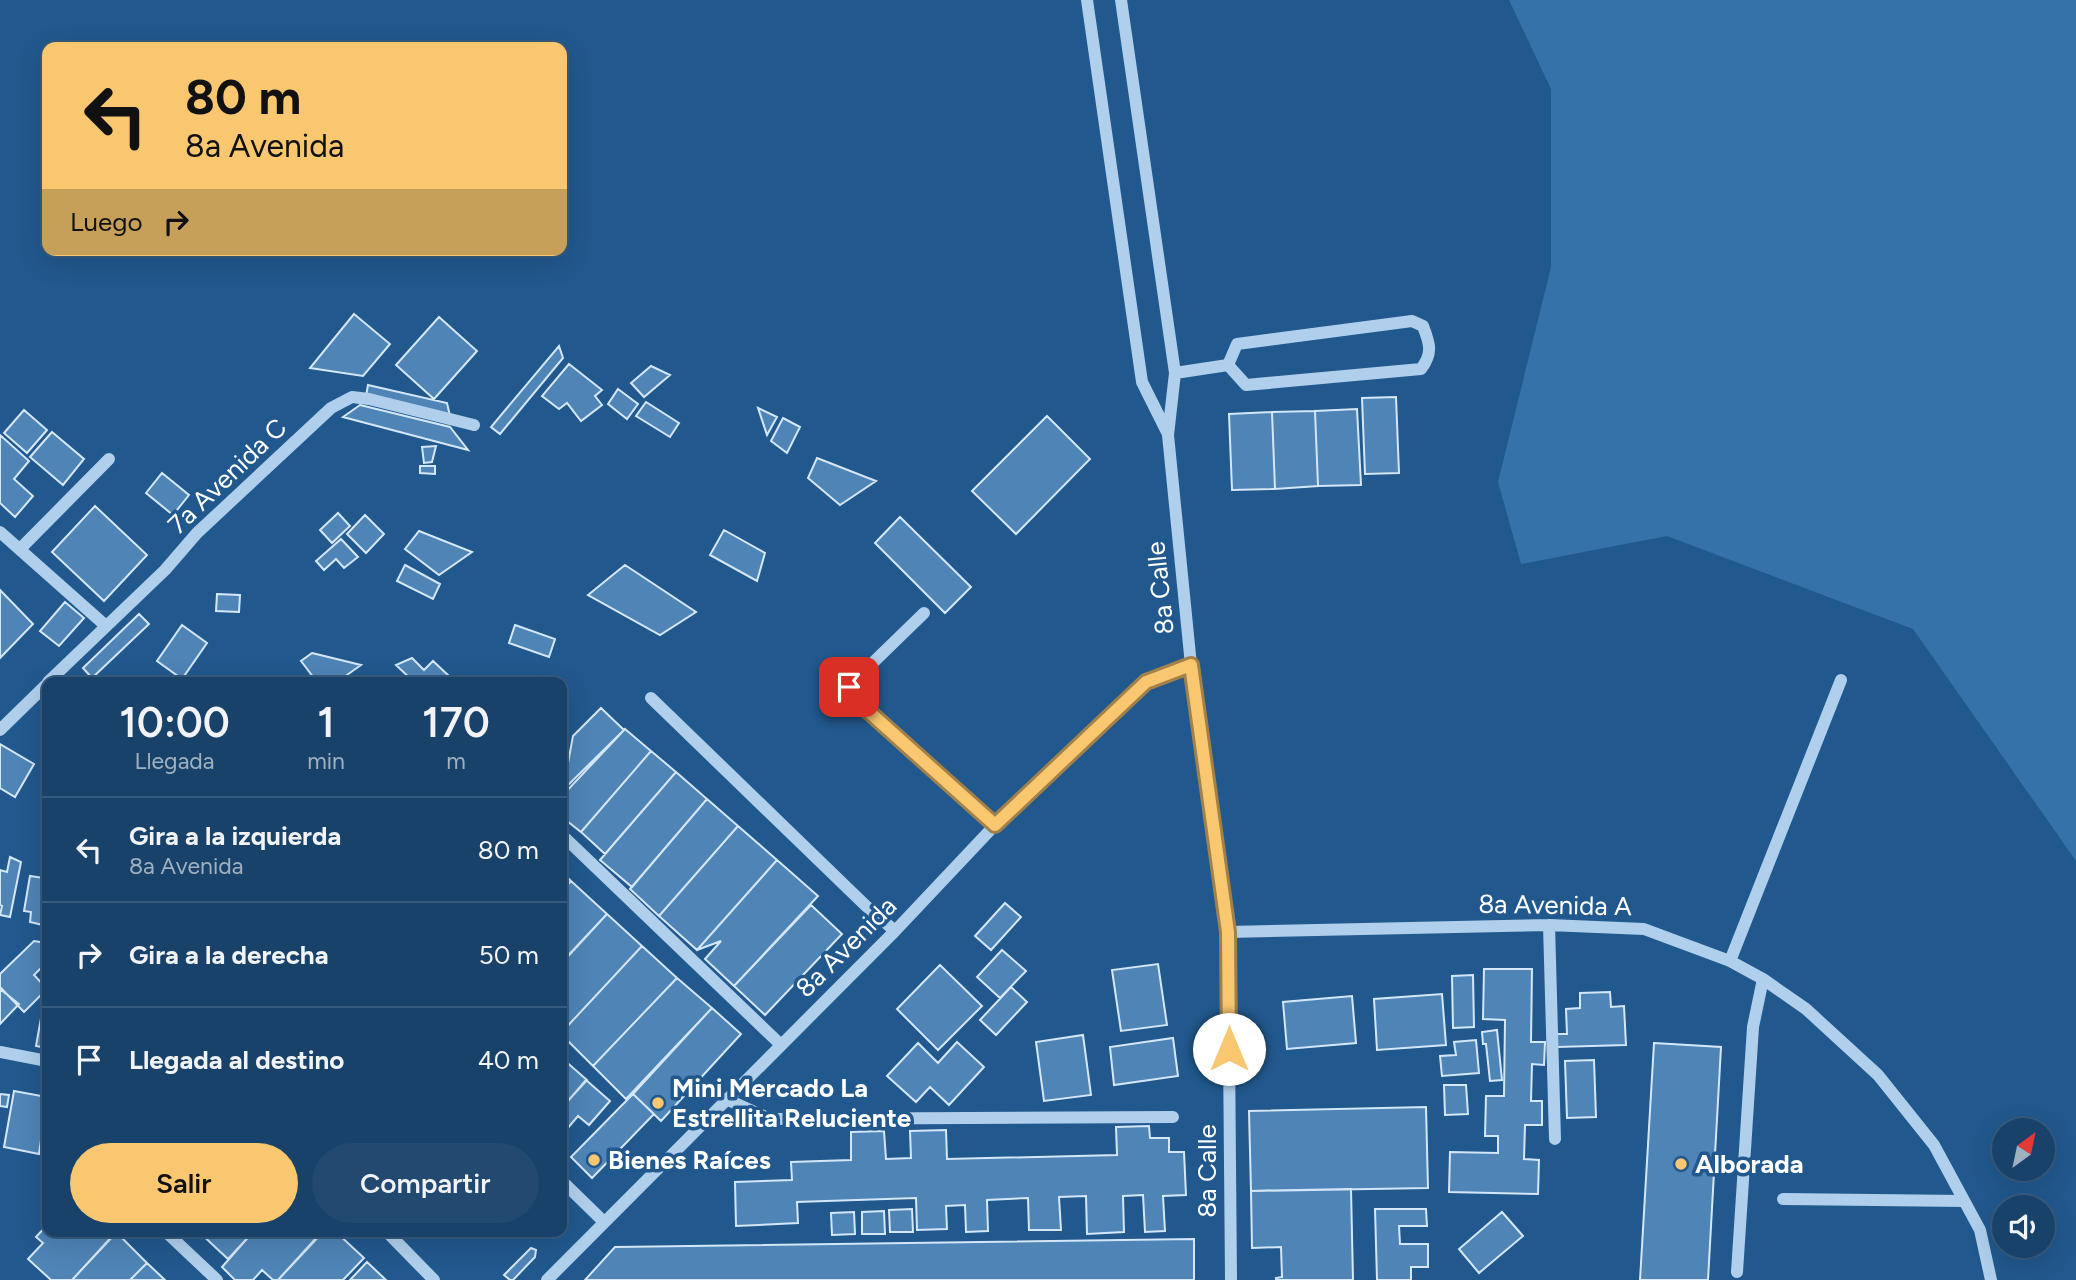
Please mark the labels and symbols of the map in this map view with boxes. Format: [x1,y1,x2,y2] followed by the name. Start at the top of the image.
[161,412,293,540] street label: 7a Avenida C
[1139,540,1181,636] street label: 8a Calle
[819,657,879,717] pin
[1478,888,1632,922] street label: 8a Avenida A
[789,890,903,1004] street label: 8a Avenida
[1192,1012,1266,1086] position arrow
[672,1072,911,1134] place label: Mini Mercado La Estrellita Reluciente
[650,1095,666,1111] marker: Mini Mercado La Estrellita Reluciente
[1992,1118,2054,1181] north arrow
[1191,1124,1223,1218] street label: 8a Calle
[608,1144,771,1176] place label: Bienes Raíces
[1695,1148,1804,1180] place label: Alborada
[586,1152,602,1168] marker: Bienes Raíces
[1673,1156,1689,1172] marker: Alborada

